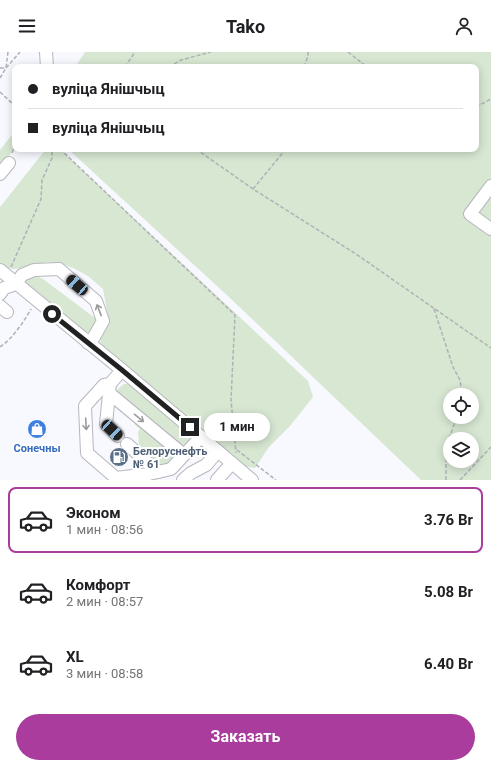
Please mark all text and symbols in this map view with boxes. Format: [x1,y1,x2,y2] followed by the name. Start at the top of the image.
[16,15,38,37] icon: menu
[453,15,475,37] icon: person
[226,16,265,37] text: Tako
[52,80,165,98] text: вуліца Янішчыц
[52,119,165,137] text: вуліца Янішчыц
[64,273,90,297] car
[94,304,102,316] one-way arrow
[43,305,61,323] route start
[443,388,479,468] map controls
[443,388,479,424] button: locate
[204,413,270,441] callout: 1 мин
[134,414,145,423] one-way arrow
[82,417,89,430] one-way arrow
[99,417,125,443] car
[26,418,48,440] shop icon: Сонечны
[181,418,199,436] route end
[219,419,255,434] text: 1 мин
[443,432,479,468] button: layers
[14,442,61,455] place label: Сонечны
[133,445,207,471] place label: Белоруснефть № 61
[108,446,130,468] fuel station icon: Белоруснефть № 61
[18,502,54,538] icon: car
[66,504,121,522] text: Эконом
[424,511,473,529] text: 3.76 Br
[66,522,143,537] text: 1 мин · 08:56
[18,574,54,610] icon: car
[66,576,130,594] text: Комфорт
[424,583,473,601] text: 5.08 Br
[66,594,143,609] text: 2 мин · 08:57
[18,646,54,682] icon: car
[66,648,84,666] text: XL
[424,655,473,673] text: 6.40 Br
[66,666,143,681] text: 3 мин · 08:58
[16,714,475,760] button: Заказать

